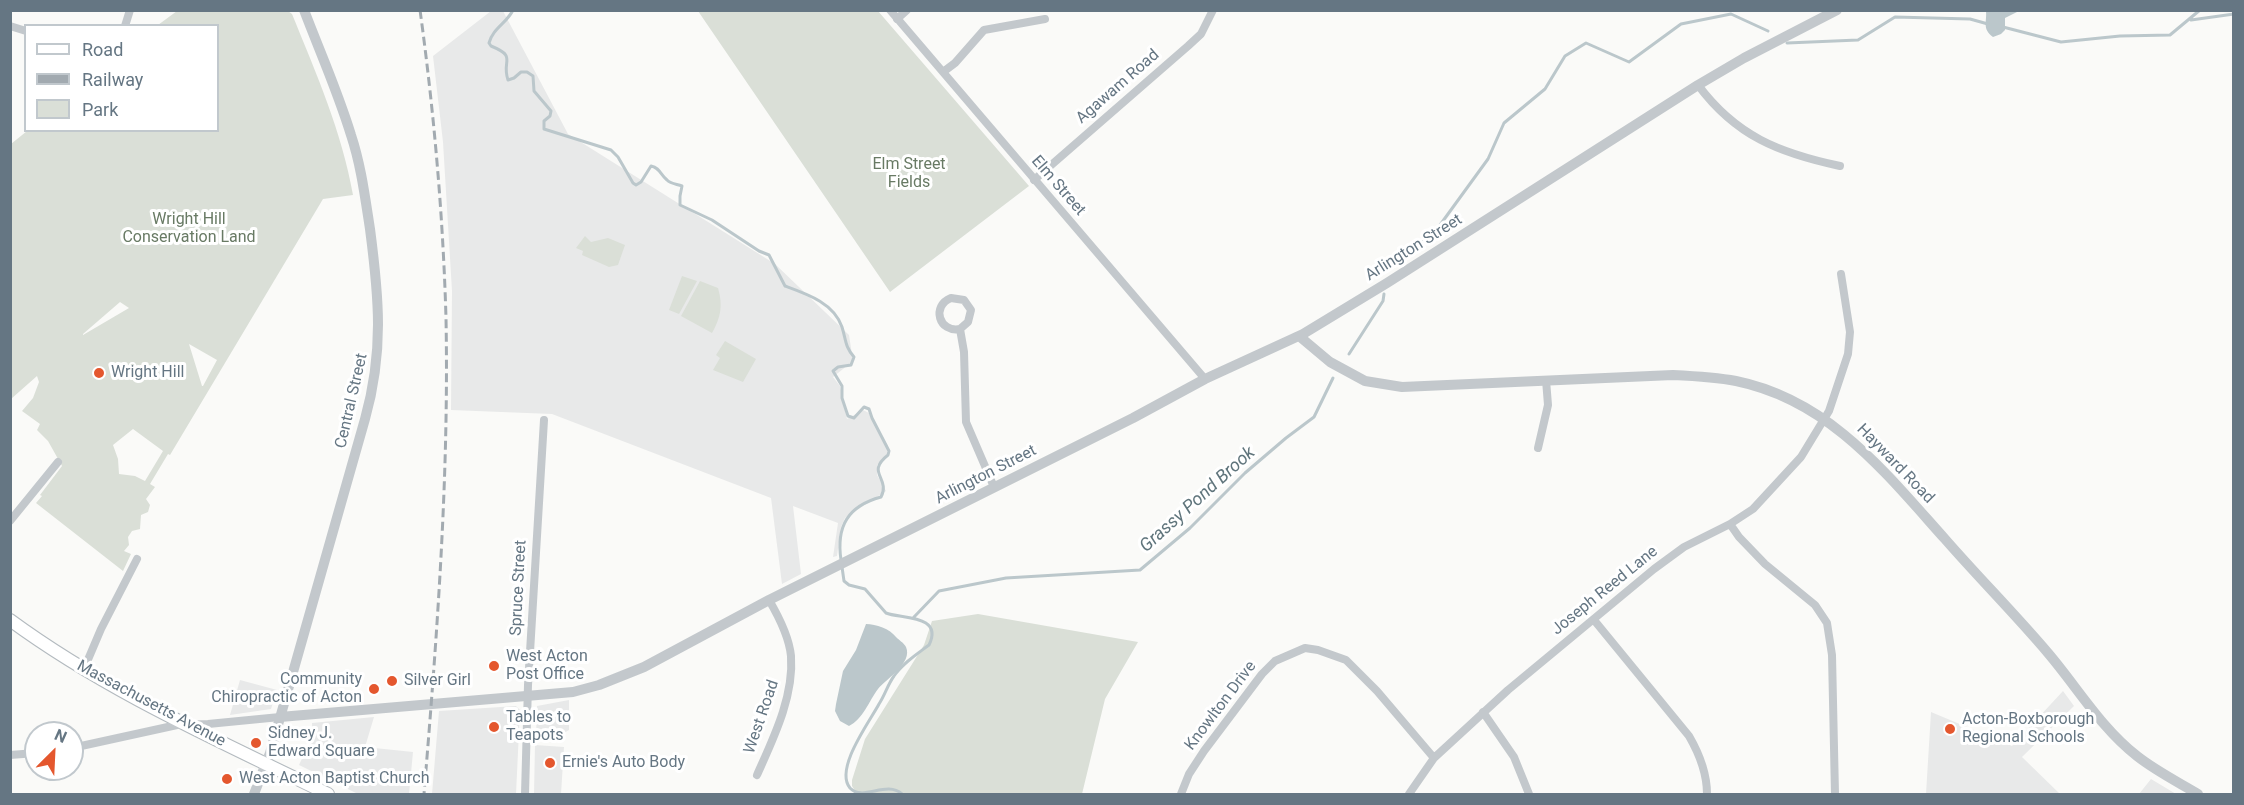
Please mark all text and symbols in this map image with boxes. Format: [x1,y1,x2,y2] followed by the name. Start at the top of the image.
[24,24,219,132] legend
[82,39,123,60] text: Road
[1073,46,1163,128] street label: Agawam Road
[82,69,143,90] text: Railway
[82,99,118,120] text: Park
[1027,152,1089,220] street label: Elm Street
[872,155,946,193] park label: Elm Street Fields
[122,210,256,248] park label: Wright Hill Conservation Land
[1362,211,1466,285] street label: Arlington Street
[332,352,372,450] street label: Central Street
[111,363,184,383] place label: Wright Hill
[92,366,106,380] marker: Wright Hill
[1852,420,1938,508] street label: Hayward Road
[932,441,1040,509] street label: Arlington Street
[1136,443,1260,557] water label: Grassy Pond Brook
[507,540,531,636] street label: Spruce Street
[1548,542,1662,640] street label: Joseph Reed Lane
[506,647,588,685] place label: West Acton Post Office
[73,657,229,751] street label: Massachusetts Avenue
[1181,658,1261,754] street label: Knowlton Drive
[487,659,501,673] marker: West Acton Post Office
[211,670,362,708] place label: Community Chiropractic of Acton
[404,671,471,691] place label: Silver Girl
[385,674,399,688] marker: Silver Girl
[740,678,784,756] street label: West Road
[367,682,381,696] marker: Community Chiropractic of Acton
[506,708,571,746] place label: Tables to Teapots
[1962,710,2094,748] place label: Acton-Boxborough Regional Schools
[487,720,501,734] marker: Tables to Teapots
[24,721,84,781] north arrow
[1943,722,1957,736] marker: Acton-Boxborough Regional Schools
[268,724,375,762] place label: Sidney J. Edward Square
[52,725,70,747] text: N
[249,736,263,750] marker: Sidney J. Edward Square
[562,753,685,773] place label: Ernie's Auto Body
[543,756,557,770] marker: Ernie's Auto Body
[239,769,429,789] place label: West Acton Baptist Church
[220,772,234,786] marker: West Acton Baptist Church

